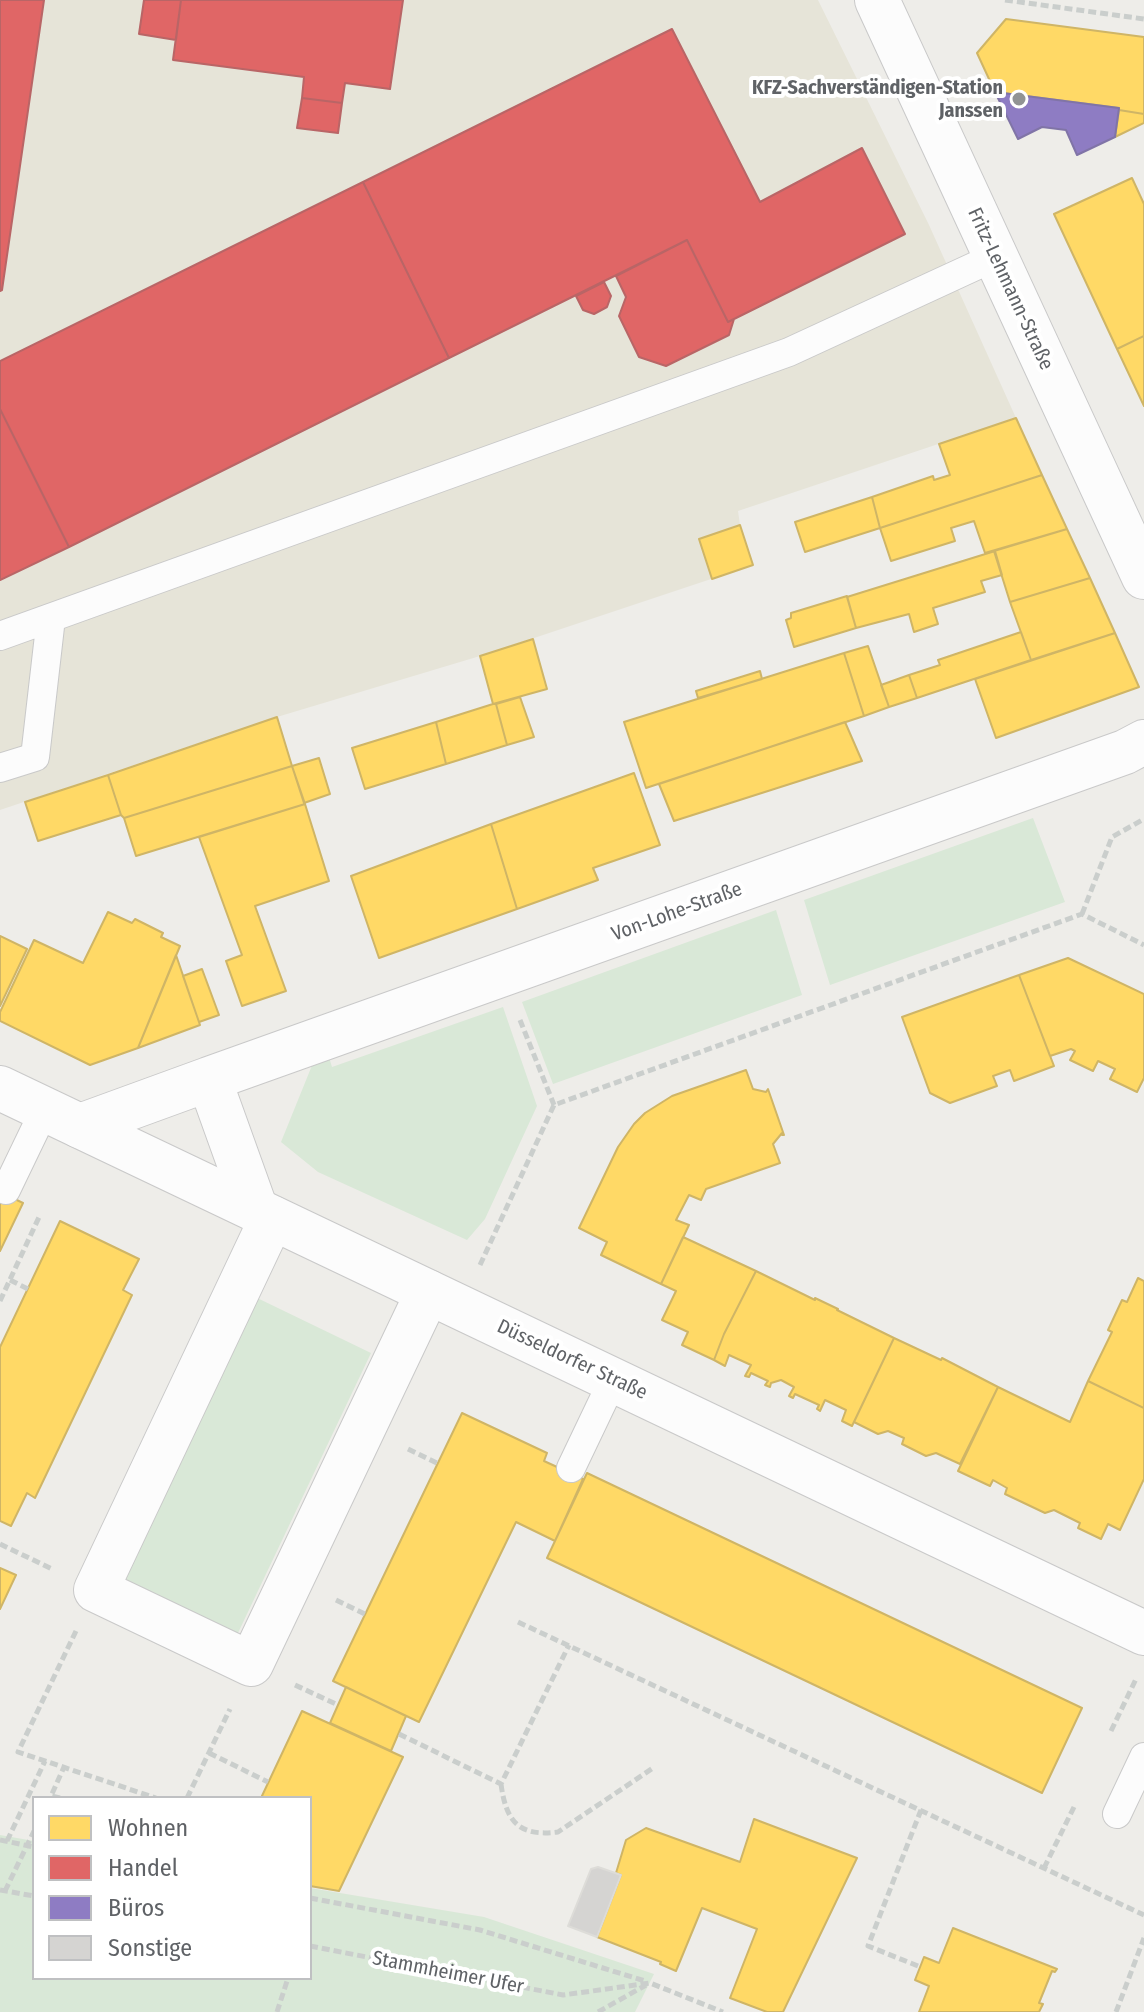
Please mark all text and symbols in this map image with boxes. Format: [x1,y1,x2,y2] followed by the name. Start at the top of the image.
[752,76,1003,123] place label: KFZ-Sachverständigen-Station Janssen
[1010,90,1028,108] marker: KFZ-Sachverständigen-Station Janssen
[962,204,1058,374] street label: Fritz-Lehmann-Straße
[608,877,746,947] street label: Von-Lohe-Straße
[493,1315,651,1405] street label: Düsseldorfer Straße
[32,1796,312,1980] legend
[108,1814,188,1842] text: Wohnen
[108,1854,178,1882] text: Handel
[108,1894,164,1922] text: Büros
[108,1934,192,1962] text: Sonstige
[370,1947,526,1999] street label: Stammheimer Ufer

